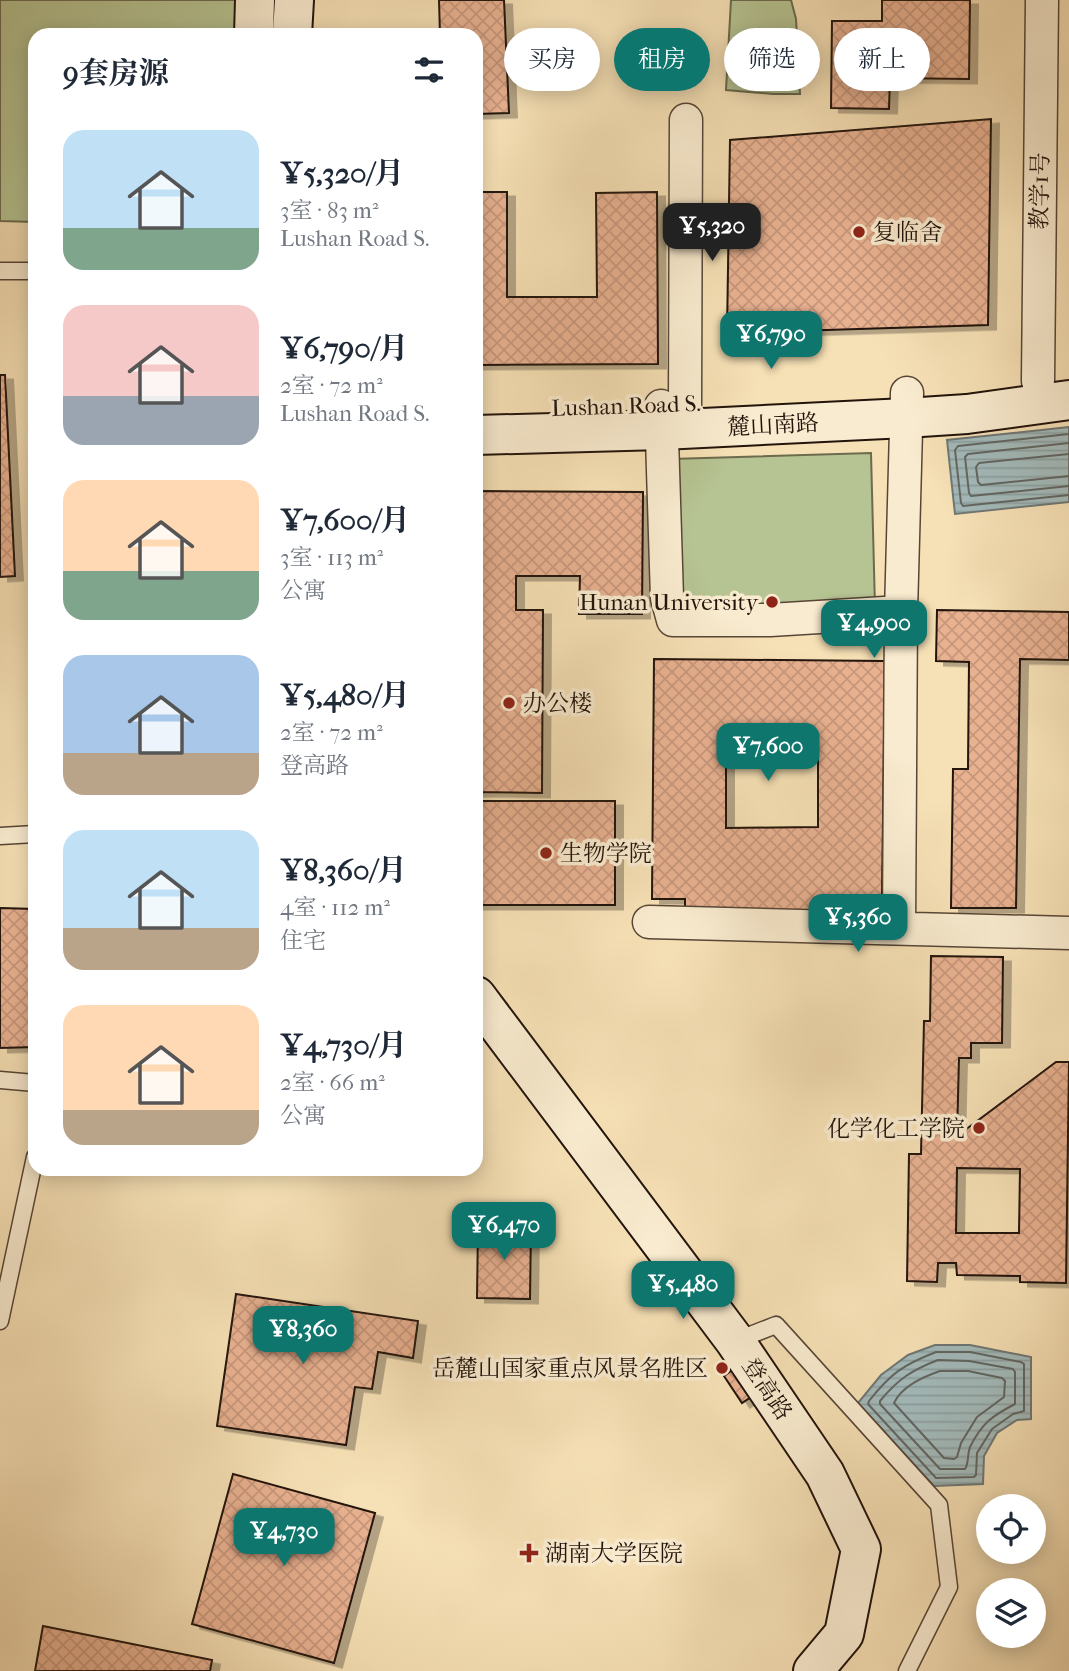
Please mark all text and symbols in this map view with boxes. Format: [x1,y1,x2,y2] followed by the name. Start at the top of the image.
[504,28,600,91] chip: 买房
[614,28,710,91] chip: 租房
[724,28,820,91] chip: 筛选
[834,28,930,91] chip: 新上
[410,51,448,89] icon: filters
[63,56,169,91] text: 9套房源
[1026,152,1054,230] street label: 教学1号
[280,156,404,191] text: ¥5,320/月
[119,158,203,242] icon: home
[280,197,378,224] text: 3室 · 83 m²
[655,204,769,263] pin: ¥5,320
[679,212,745,239] text: ¥5,320
[873,219,942,246] place label: 复临舍
[851,224,867,240] marker: 复临舍
[280,225,430,252] text: Lushan Road S.
[714,312,828,371] pin: ¥6,790
[736,320,806,347] text: ¥6,790
[280,331,408,366] text: ¥6,790/月
[119,333,203,417] icon: home
[280,372,383,399] text: 2室 · 72 m²
[551,390,701,422] street label: Lushan Road S.
[280,400,430,427] text: Lushan Road S.
[726,409,820,441] street label: 麓山南路
[280,503,410,538] text: ¥7,600/月
[119,508,203,592] icon: home
[280,544,383,571] text: 3室 · 113 m²
[280,577,326,604] text: 公寓
[579,589,759,616] place label: Hunan University
[764,594,780,610] marker: Hunan University
[817,600,931,660] pin: ¥4,900
[837,609,911,636] text: ¥4,900
[280,678,410,713] text: ¥5,480/月
[119,683,203,767] icon: home
[523,690,592,717] place label: 办公楼
[501,695,517,711] marker: 办公楼
[280,719,383,746] text: 2室 · 72 m²
[711,724,825,783] pin: ¥7,600
[732,732,804,759] text: ¥7,600
[280,752,349,779] text: 登高路
[560,840,652,867] place label: 生物学院
[538,845,554,861] marker: 生物学院
[280,853,407,888] text: ¥8,360/月
[119,858,203,942] icon: home
[280,894,390,921] text: 4室 · 112 m²
[801,894,915,954] pin: ¥5,360
[824,903,892,930] text: ¥5,360
[280,927,326,954] text: 住宅
[280,1028,407,1063] text: ¥4,730/月
[119,1033,203,1117] icon: home
[280,1069,385,1096] text: 2室 · 66 m²
[280,1102,326,1129] text: 公寓
[827,1115,965,1142] place label: 化学化工学院
[971,1120,987,1136] marker: 化学化工学院
[447,1202,561,1262] pin: ¥6,470
[468,1211,540,1238] text: ¥6,470
[626,1262,740,1321] pin: ¥5,480
[647,1270,719,1297] text: ¥5,480
[246,1306,360,1366] pin: ¥8,360
[269,1315,337,1342] text: ¥8,360
[737,1353,797,1425] street label: 登高路
[432,1355,708,1382] place label: 岳麓山国家重点风景名胜区
[714,1360,730,1376] marker: 岳麓山国家重点风景名胜区
[976,1494,1046,1648] map controls
[976,1494,1046,1564] button: locate
[227,1508,341,1568] pin: ¥4,730
[250,1517,318,1544] text: ¥4,730
[545,1540,683,1567] place label: 湖南大学医院
[519,1543,539,1563] marker: 湖南大学医院
[976,1578,1046,1648] button: layers

